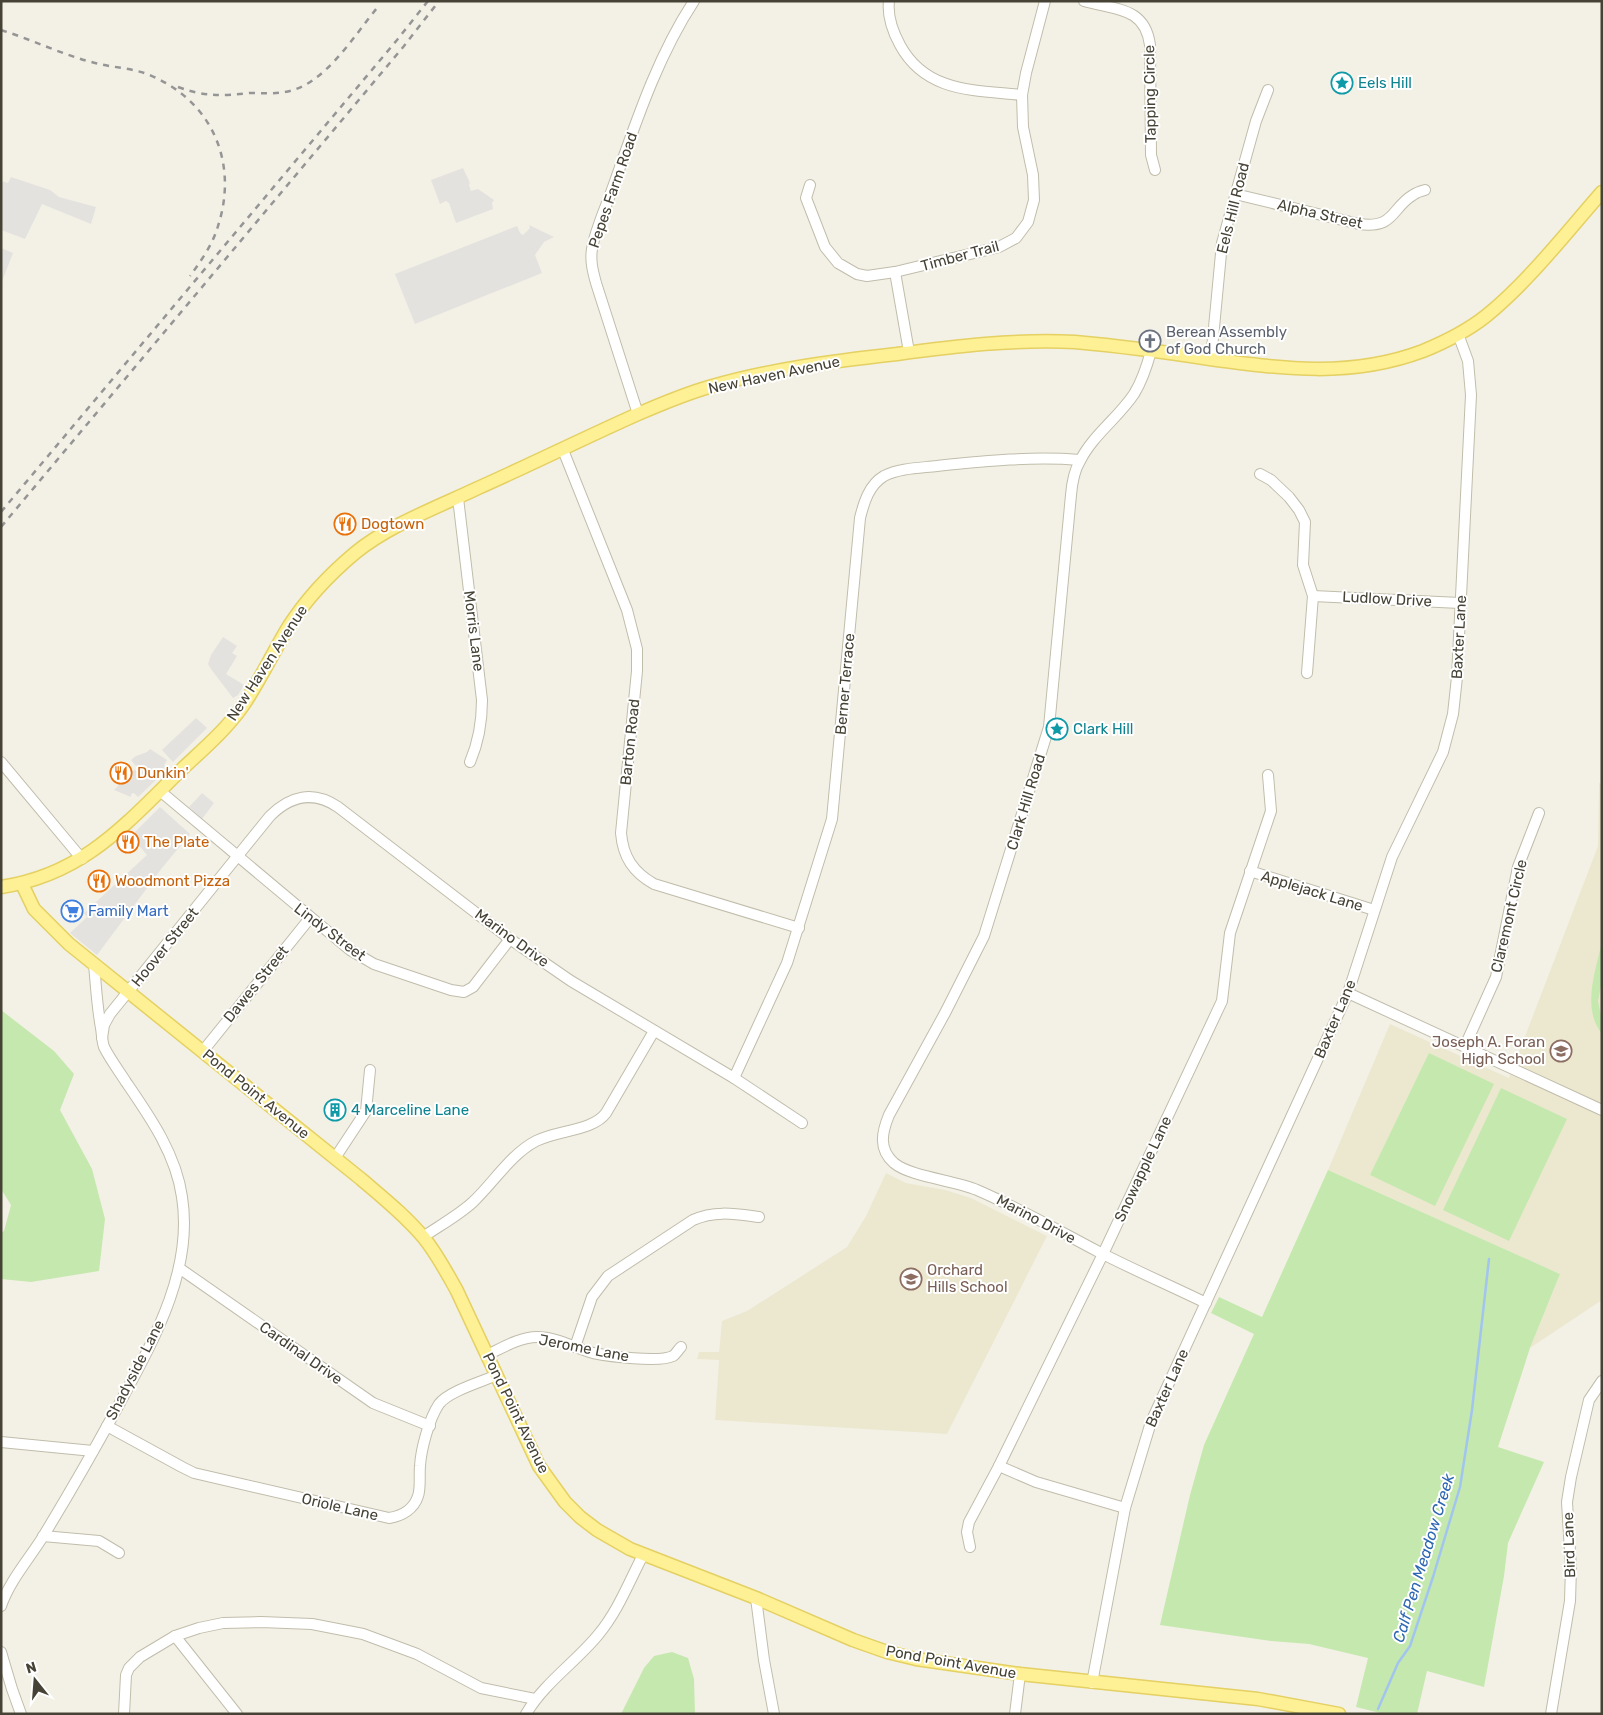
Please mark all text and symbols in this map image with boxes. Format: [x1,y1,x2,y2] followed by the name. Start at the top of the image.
[1140,45,1160,143] street label: Tapping Circle
[1330,71,1354,95] place icon: Eels Hill
[1358,74,1412,92] place label: Eels Hill
[585,130,641,250] street label: Pepes Farm Road
[1213,161,1253,255] street label: Eels Hill Road
[1276,195,1365,233] street label: Alpha Street
[919,237,1001,275] street label: Timber Trail
[1166,323,1287,358] place label: Berean Assembly of God Church
[1138,329,1162,353] church icon: Berean Assembly of God Church
[707,352,841,398] street label: New Haven Avenue
[333,512,357,536] restaurant icon: Dogtown
[361,515,424,533] place label: Dogtown
[1342,588,1432,610] street label: Ludlow Drive
[460,590,488,672] street label: Morris Lane
[1448,595,1470,679] street label: Baxter Lane
[223,602,311,724] street label: New Haven Avenue
[832,632,858,736] street label: Berner Terrace
[617,698,643,786] street label: Barton Road
[1045,717,1069,741] place icon: Clark Hill
[1073,720,1134,738] place label: Clark Hill
[1003,752,1049,852] street label: Clark Hill Road
[109,761,133,785] restaurant icon: Dunkin'
[137,764,189,782] place label: Dunkin'
[116,830,140,854] restaurant icon: The Plate
[144,833,209,851] place label: The Plate
[1487,858,1531,974] street label: Claremont Circle
[1259,867,1365,915] street label: Applejack Lane
[87,869,111,893] restaurant icon: Woodmont Pizza
[115,872,230,890] place label: Woodmont Pizza
[60,899,84,923] supermarket icon: Family Mart
[291,899,369,965] street label: Lindy Street
[88,902,169,920] place label: Family Mart
[128,904,202,990] street label: Hoover Street
[472,905,552,971] street label: Marino Drive
[220,942,292,1026] street label: Dawes Street
[1310,977,1360,1061] street label: Baxter Lane
[1432,1033,1545,1068] place label: Joseph A. Foran High School
[1549,1039,1573,1063] school or university icon: Joseph A. Foran High School
[199,1045,313,1143] street label: Pond Point Avenue
[323,1098,347,1122] building icon: 4 Marceline Lane
[351,1101,469,1119] place label: 4 Marceline Lane
[1111,1113,1175,1225] street label: Snowapple Lane
[993,1191,1079,1247] street label: Marino Drive
[927,1261,1008,1296] place label: Orchard Hills School
[899,1267,923,1291] school or university icon: Orchard Hills School
[102,1317,168,1423] street label: Shadyside Lane
[256,1318,346,1388] street label: Cardinal Drive
[537,1330,631,1366] street label: Jerome Lane
[1142,1346,1192,1430] street label: Baxter Lane
[479,1350,553,1476] street label: Pond Point Avenue
[1389,1471,1458,1645] water label: Calf Pen Meadow Creek
[300,1489,380,1525] street label: Oriole Lane
[1559,1512,1579,1578] street label: Bird Lane
[884,1642,1018,1682] street label: Pond Point Avenue
[10,1655,60,1705] north arrow
[24,1658,39,1678] text: N

